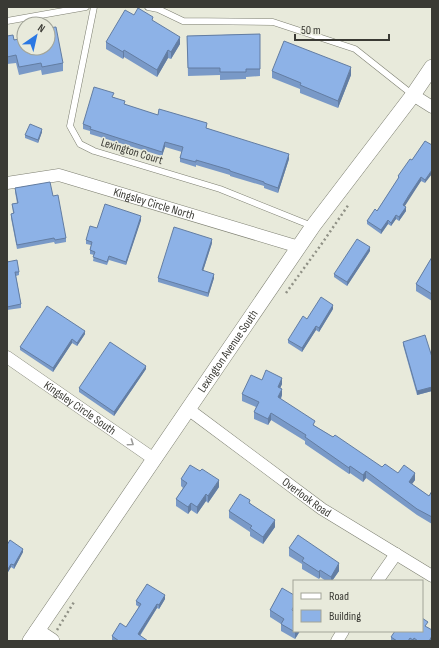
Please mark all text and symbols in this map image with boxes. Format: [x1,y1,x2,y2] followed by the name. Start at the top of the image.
[16,16,56,56] north arrow
[295,16,389,42] scale bar
[35,21,47,35] text: N
[301,23,321,38] text: 50 m
[99,135,165,168] street label: Lexington Court
[112,185,197,223] street label: Kingsley Circle North
[195,307,262,395] street label: Lexington Avenue South
[41,378,119,438] street label: Kingsley Circle South
[126,438,133,445] one-way arrow
[279,475,334,521] street label: Overlook Road
[293,580,423,632] legend
[329,589,349,604] text: Road
[329,609,361,624] text: Building

